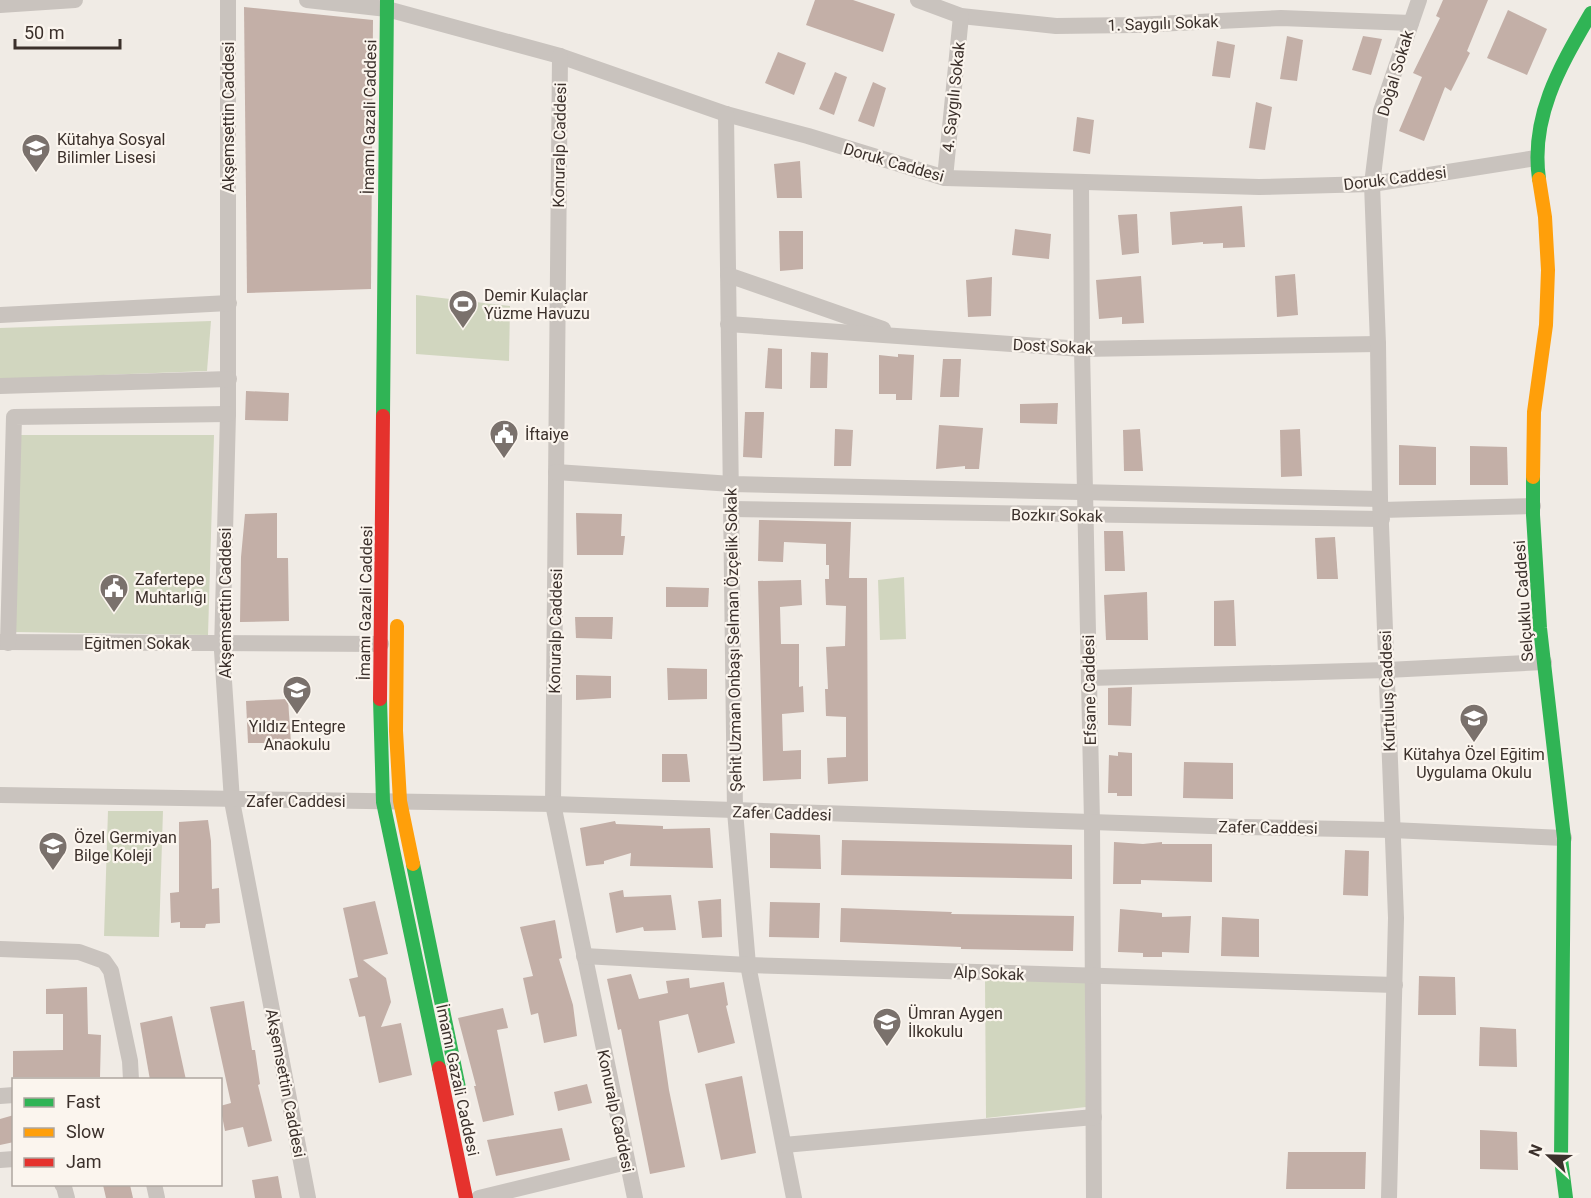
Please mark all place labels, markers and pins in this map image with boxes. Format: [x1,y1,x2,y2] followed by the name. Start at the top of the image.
[57,130,165,167] place label: Kütahya Sosyal Bilimler Lisesi
[20,132,52,174] school or university icon: Kütahya Sosyal Bilimler Lisesi
[484,286,590,323] place label: Demir Kulaçlar Yüzme Havuzu
[447,288,479,330] sports icon: Demir Kulaçlar Yüzme Havuzu
[488,418,520,460] public building icon: İftaiye
[525,425,569,444] place label: İftaiye
[135,570,207,607] place label: Zafertepe Muhtarlığı
[98,572,130,614] public building icon: Zafertepe Muhtarlığı
[281,674,313,716] school or university icon: Yıldız Entegre Anaokulu
[1458,702,1490,744] school or university icon: Kütahya Özel Eğitim Uygulama Okulu
[249,717,345,754] place label: Yıldız Entegre Anaokulu
[1403,745,1545,782] place label: Kütahya Özel Eğitim Uygulama Okulu
[74,828,177,865] place label: Özel Germiyan Bilge Koleji
[37,830,69,872] school or university icon: Özel Germiyan Bilge Koleji
[908,1004,1003,1041] place label: Ümran Aygen İlkokulu
[871,1006,903,1048] school or university icon: Ümran Aygen İlkokulu

